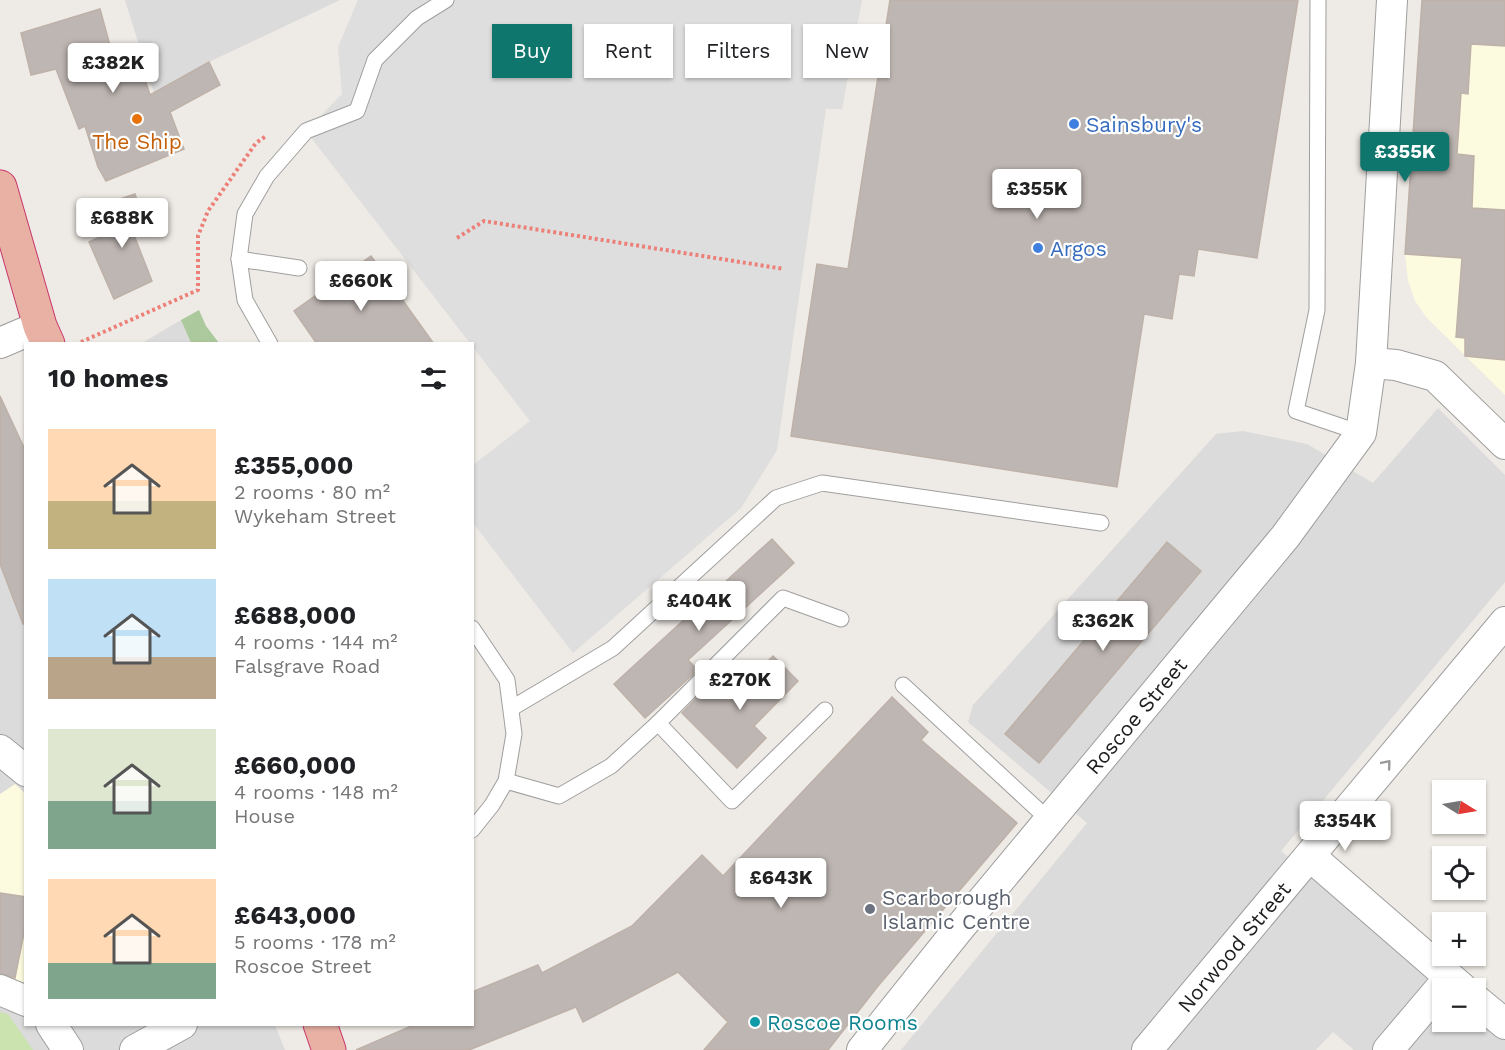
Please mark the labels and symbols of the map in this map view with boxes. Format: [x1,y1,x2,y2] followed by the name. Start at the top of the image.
[71,43,155,94] pin: £382K
[130,112,144,126] marker: The Ship
[1086,112,1202,137] place label: Sainsbury's
[1067,117,1081,131] marker: Sainsbury's
[92,129,182,154] place label: The Ship
[1363,132,1447,183] pin: £355K
[995,169,1079,220] pin: £355K
[80,198,164,249] pin: £688K
[1050,236,1107,261] place label: Argos
[1031,241,1045,255] marker: Argos
[319,261,403,312] pin: £660K
[657,581,741,632] pin: £404K
[1061,601,1145,652] pin: £362K
[1080,653,1192,779] street label: Roscoe Street
[698,660,782,711] pin: £270K
[1380,760,1391,771] one-way arrow
[1432,780,1486,834] north arrow
[1303,801,1387,852] pin: £354K
[739,858,823,909] pin: £643K
[1172,877,1296,1017] street label: Norwood Street
[882,885,1030,934] place label: Scarborough Islamic Centre
[863,902,877,916] marker: Scarborough Islamic Centre
[767,1010,918,1035] place label: Roscoe Rooms
[748,1015,762,1029] marker: Roscoe Rooms

